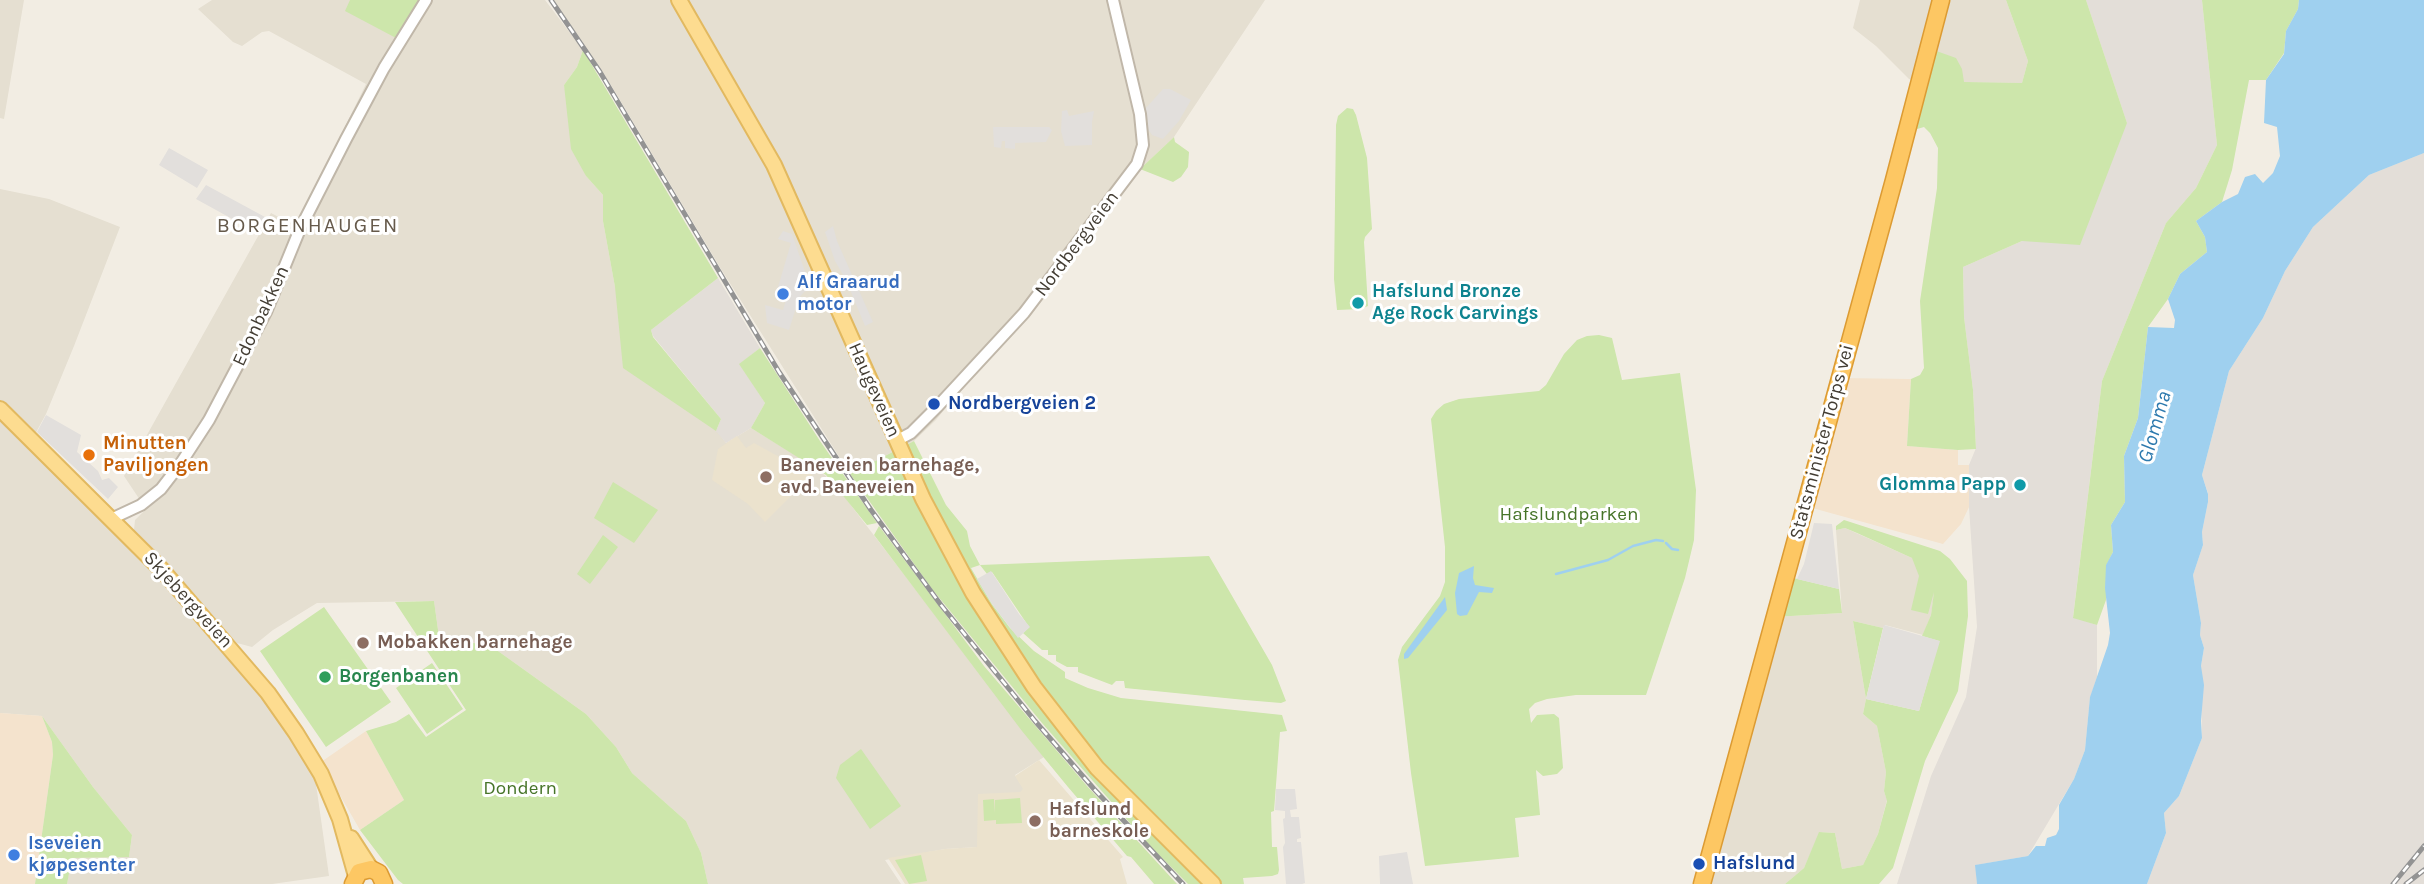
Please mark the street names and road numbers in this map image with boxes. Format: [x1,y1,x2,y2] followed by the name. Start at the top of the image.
[1030,187,1124,301] street label: Nordbergveien
[228,262,294,370] street label: Edonbakken
[843,339,905,441] street label: Haugeveien
[1785,342,1859,542] street label: Statsminister Torps vei
[139,547,237,653] street label: Skjebergveien

